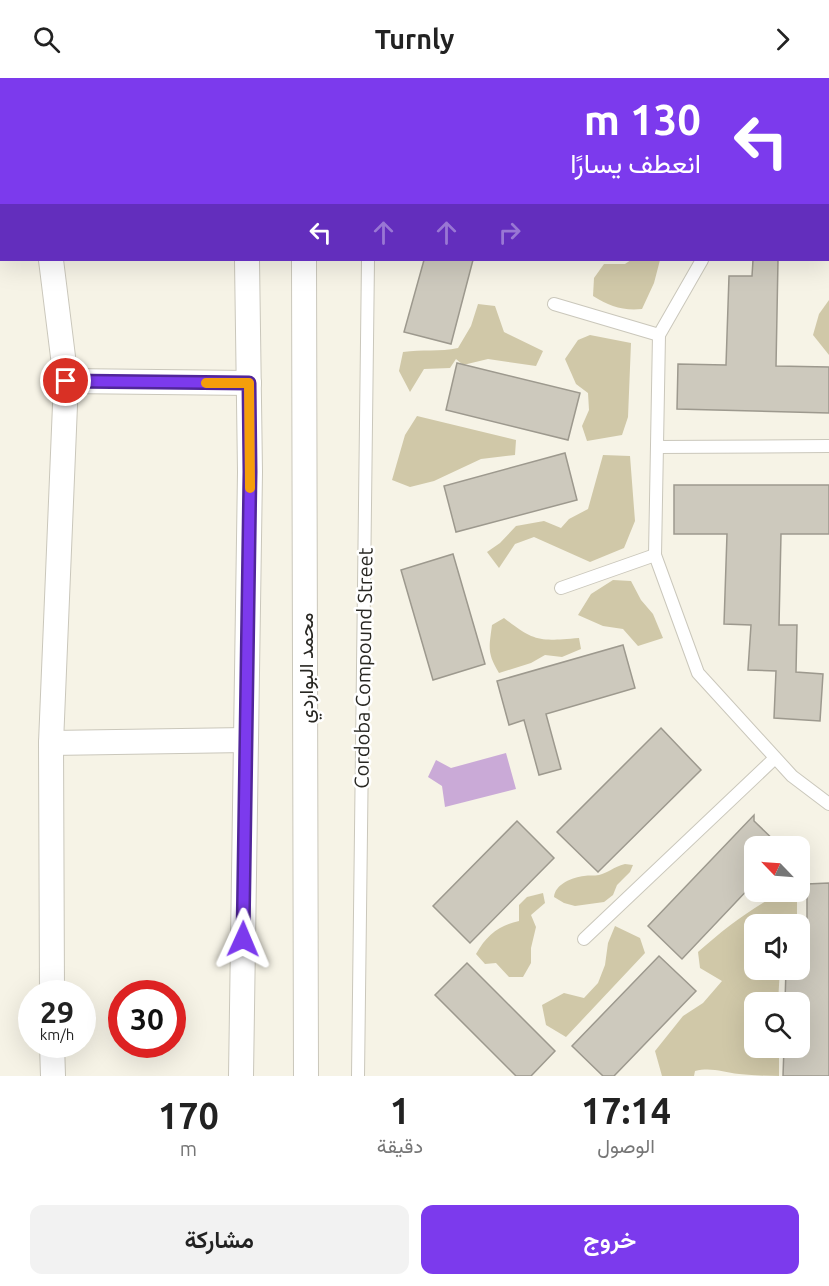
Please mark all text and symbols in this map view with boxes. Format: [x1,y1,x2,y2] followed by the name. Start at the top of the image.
[30,23,63,56] icon: search
[766,23,799,56] icon: forward
[375,24,454,54] text: Turnly
[584,96,701,143] text: 130 m
[722,102,800,180] icon: left
[570,148,701,178] text: انعطف يسارًا
[304,216,337,249] icon: left
[367,216,400,249] icon: ahead
[430,216,463,249] icon: ahead
[493,216,526,249] icon: right
[40,355,91,406] pin
[49,364,82,397] icon: arrive
[349,547,377,789] street label: Cordoba Compound Street
[294,613,323,723] street label: محمد البواردي
[744,836,810,902] north arrow
[744,836,810,1058] map controls
[211,907,275,971] position arrow
[744,914,810,980] button: sound
[108,980,186,1058] speed limit sign: 30
[744,992,810,1058] button: search
[40,995,74,1029] text: 29
[40,1026,74,1043] text: km/h
[390,1090,410,1131] text: 1
[581,1090,671,1131] text: 17:14
[158,1095,219,1136] text: 170
[377,1134,423,1157] text: دقيقة
[597,1134,655,1157] text: الوصول
[180,1137,197,1160] text: m
[30,1205,409,1274] button: مشاركة
[421,1205,799,1274] button: خروج

